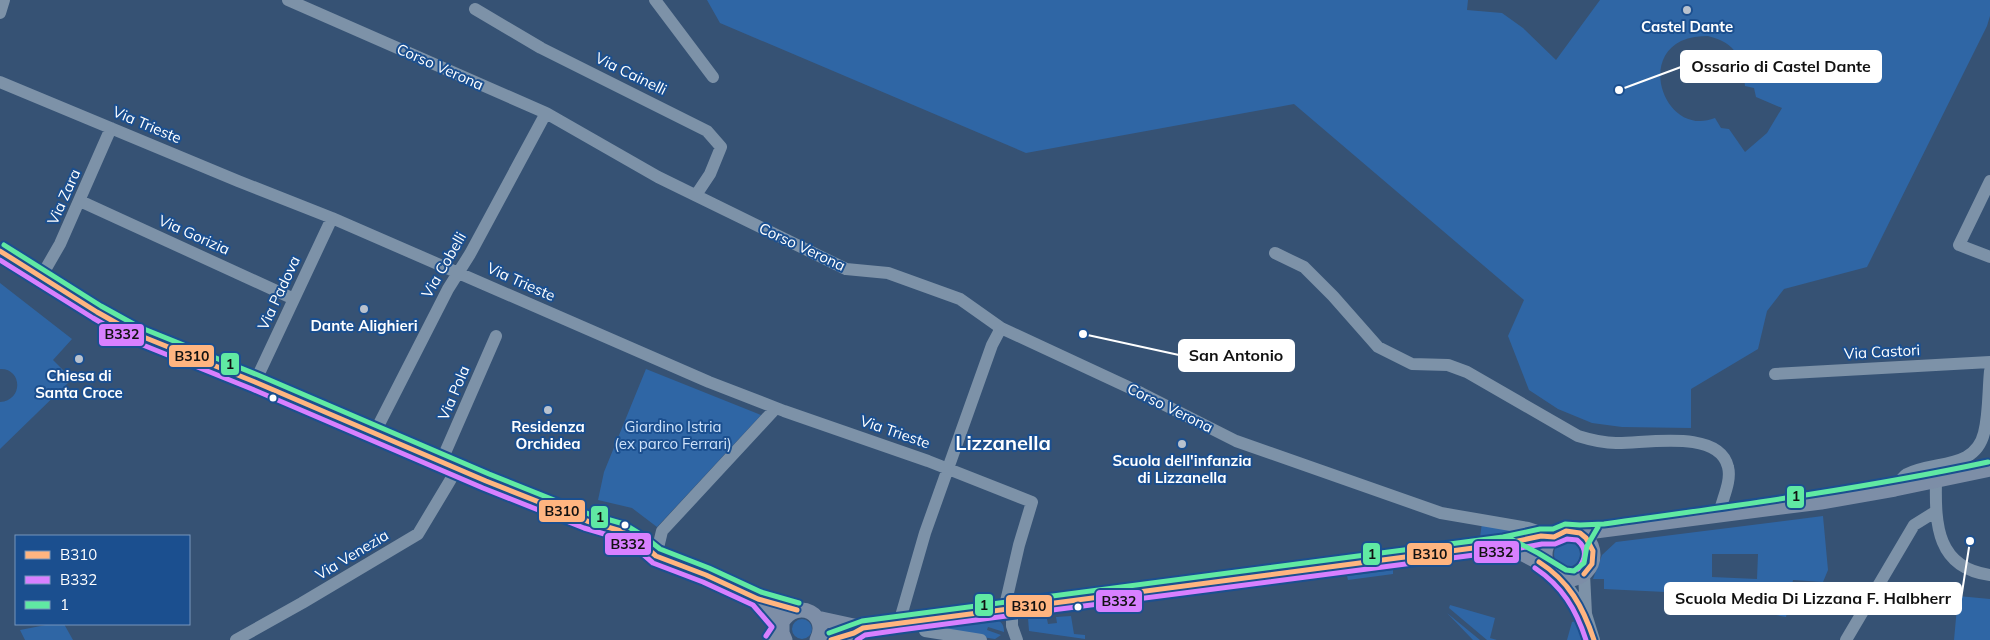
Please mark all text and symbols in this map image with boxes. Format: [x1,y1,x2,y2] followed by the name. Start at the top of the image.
[1681,4,1693,16] marker: Castel Dante
[1641,17,1733,36] place label: Castel Dante
[394,39,487,94] street label: Corso Verona
[592,48,670,99] street label: Via Cainelli
[1681,51,1881,82] callout: Ossario di Castel Dante
[1691,56,1871,76] text: Ossario di Castel Dante
[110,102,184,147] street label: Via Trieste
[43,166,84,228] street label: Via Zara
[156,210,233,259] street label: Via Gorizia
[756,218,848,275] street label: Corso Verona
[417,228,470,301] street label: Via Cobelli
[253,253,304,333] street label: Via Padova
[484,258,558,305] street label: Via Trieste
[358,303,370,315] marker: Dante Alighieri
[310,316,418,335] place label: Dante Alighieri
[98,323,145,347] line badge: B332
[105,325,139,343] text: B332
[1179,340,1294,371] callout: San Antonio
[1843,340,1920,363] street label: Via Castori
[168,344,215,368] line badge: B310
[1189,345,1283,365] text: San Antonio
[175,347,209,365] text: B310
[220,352,240,376] line badge: 1
[73,353,85,365] marker: Chiesa di Santa Croce
[226,355,234,373] text: 1
[434,363,474,423] street label: Via Pola
[35,366,123,402] place label: Chiesa di Santa Croce
[1124,379,1216,436] street label: Corso Verona
[268,393,278,403] unlabelled marker
[542,404,554,416] marker: Residenza Orchidea
[858,411,933,452] street label: Via Trieste
[511,417,585,453] place label: Residenza Orchidea
[614,417,732,453] park label: Giardino Istria (ex parco Ferrari)
[955,430,1051,455] district label: Lizzanella
[1176,438,1188,450] marker: Scuola dell'infanzia di Lizzanella
[1112,451,1252,487] place label: Scuola dell'infanzia di Lizzanella
[1786,485,1805,509] line badge: 1
[1792,487,1800,505] text: 1
[538,499,586,523] line badge: B310
[545,502,579,520] text: B310
[590,505,609,529] line badge: 1
[596,508,604,526] text: 1
[620,520,630,530] unlabelled marker
[312,525,392,584] street label: Via Venezia
[604,532,652,556] line badge: B332
[15,535,190,625] legend
[611,535,645,553] text: B332
[1473,540,1520,564] line badge: B332
[1362,542,1381,566] line badge: 1
[1406,542,1453,566] line badge: B310
[1479,543,1513,561] text: B332
[60,545,97,564] text: B310
[1368,545,1376,563] text: 1
[1413,545,1447,563] text: B310
[60,570,97,589] text: B332
[1665,583,1961,614] callout: Scuola Media Di Lizzana F. Halbherr
[1675,588,1952,608] text: Scuola Media Di Lizzana F. Halbherr
[1095,589,1143,613] line badge: B332
[1102,592,1136,610] text: B332
[974,593,994,617] line badge: 1
[1005,594,1053,618] line badge: B310
[60,595,69,614] text: 1
[980,596,988,614] text: 1
[1012,597,1046,615] text: B310
[1073,602,1083,612] unlabelled marker

